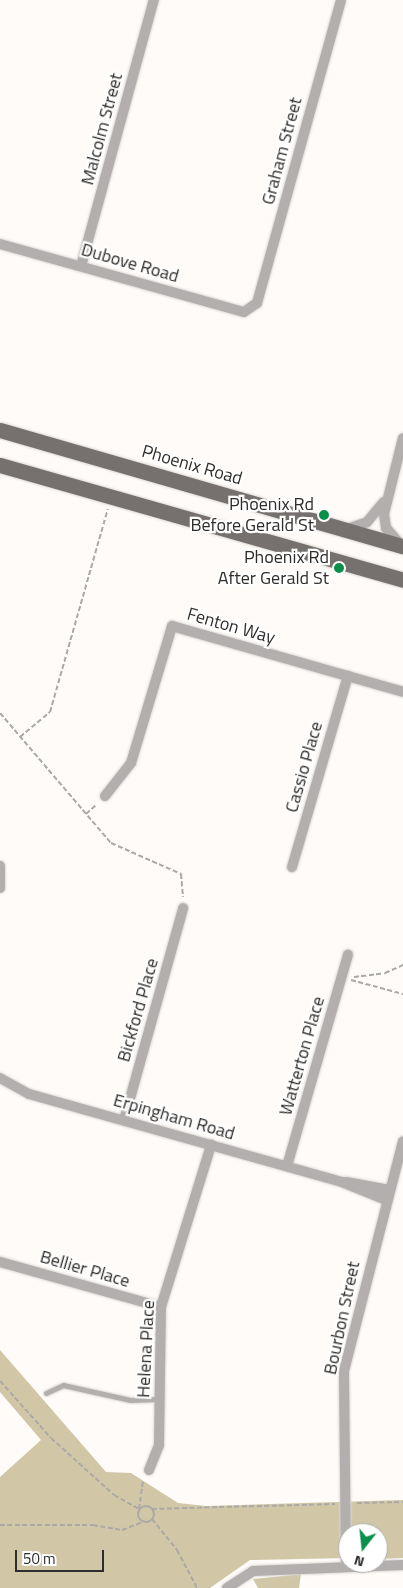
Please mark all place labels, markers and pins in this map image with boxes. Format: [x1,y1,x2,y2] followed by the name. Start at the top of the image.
[190,494,314,536] place label: Phoenix Rd Before Gerald St
[318,509,330,521] marker: Phoenix Rd Before Gerald St
[218,547,329,590] place label: Phoenix Rd After Gerald St
[333,562,345,574] marker: Phoenix Rd After Gerald St

